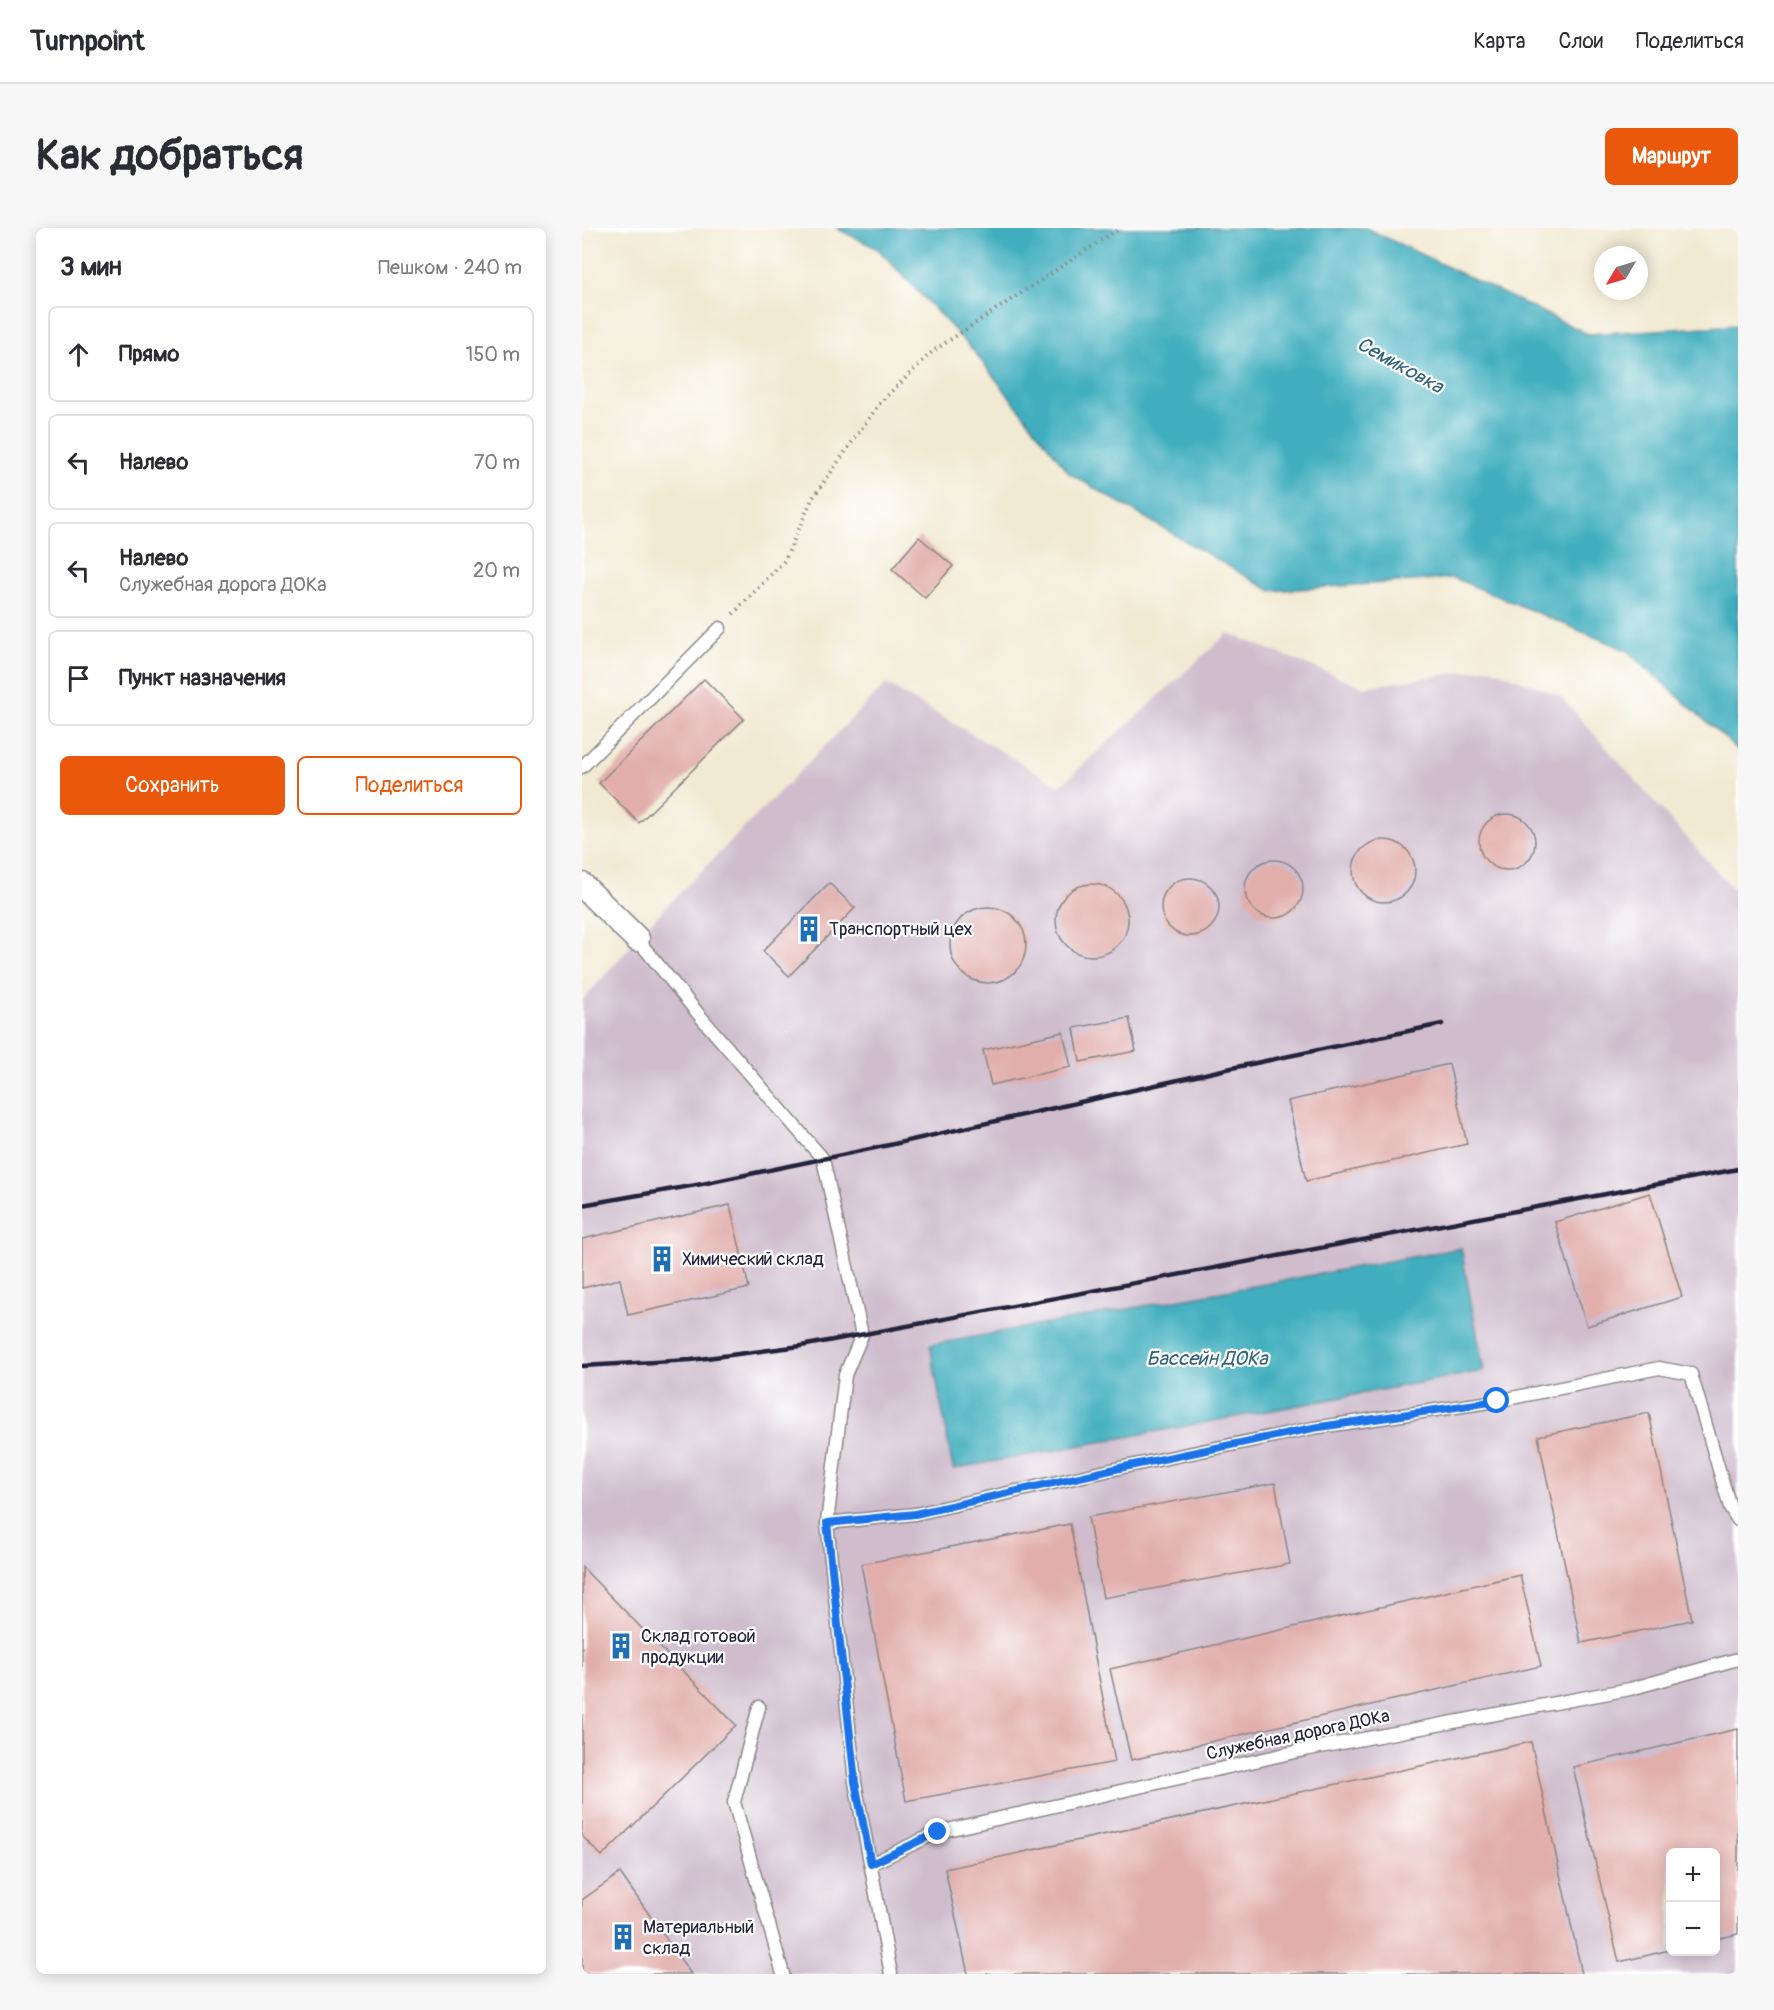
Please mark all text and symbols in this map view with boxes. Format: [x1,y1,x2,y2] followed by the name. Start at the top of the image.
[30,24,144,59] text: Turnpoint
[1473,28,1525,55] text: Карта
[1558,28,1603,55] text: Слои
[1636,28,1744,55] text: Поделиться
[1605,128,1738,185] button: Маршрут
[36,130,303,182] text: Как добраться
[1594,246,1648,300] north arrow
[60,251,122,283] text: 3 мин
[378,255,522,280] text: Пешком · 240 m
[1352,331,1449,400] water label: Семиковка
[62,338,95,371] icon: ahead
[119,340,179,368] text: Прямо
[466,342,520,367] text: 150 m
[62,446,95,479] icon: left
[119,448,188,476] text: Налево
[474,450,520,475] text: 70 m
[119,544,188,572] text: Налево
[62,554,95,587] icon: left
[473,558,520,583] text: 20 m
[119,572,326,597] text: Служебная дорога ДОКа
[62,662,95,695] icon: arrive
[119,664,286,692] text: Пункт назначения
[60,756,285,815] button: Сохранить
[297,756,522,815] button: Поделиться
[794,914,824,944] building icon: Транспортный цех
[829,918,973,941] place label: Транспортный цех
[647,1244,677,1274] building icon: Химический склад
[682,1248,824,1271] place label: Химический склад
[1147,1346,1269,1371] water label: Бассейн ДОКа
[1483,1387,1509,1413] route start
[641,1625,756,1669] place label: Склад готовой продукции
[606,1631,636,1661] building icon: Склад готовой продукции
[1204,1704,1392,1766] street label: Служебная дорога ДОКа
[924,1818,950,1844] route end
[1666,1848,1720,1956] map controls
[1666,1848,1720,1902] button: +
[1666,1902,1720,1956] button: −
[643,1916,754,1960] place label: Материальный склад
[608,1922,638,1952] building icon: Материальный склад

